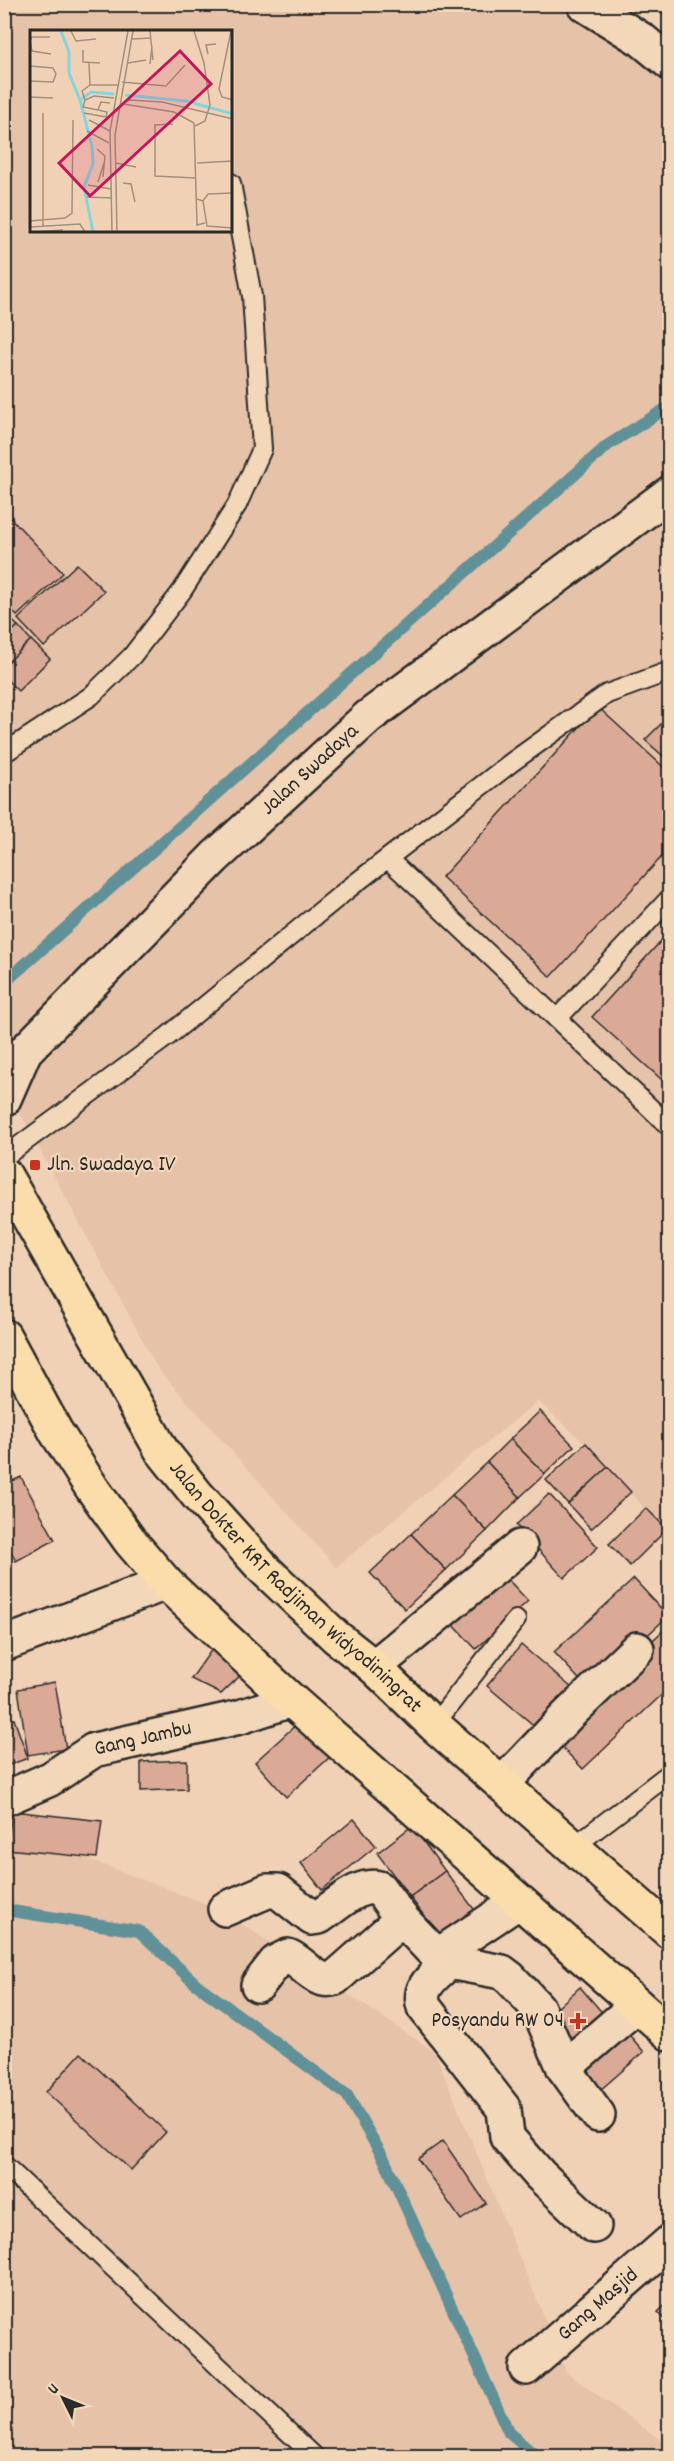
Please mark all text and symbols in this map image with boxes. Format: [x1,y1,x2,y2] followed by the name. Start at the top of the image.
[30,30,232,232] inset map
[254,716,367,823] street label: Jalan Swadaya
[47,1150,176,1181] place label: Jln. Swadaya IV
[28,1158,42,1172] marker: Jln. Swadaya IV
[161,1455,429,1721] street label: Jalan Dokter KRT Radjiman Widyodiningrat
[91,1713,195,1765] street label: Gang Jambu
[431,2006,564,2037] place label: Posyandu RW 04
[569,2012,587,2030] marker: Posyandu RW 04
[551,2261,646,2349] street label: Gang Masjid
[33,2368,93,2428] north arrow
[43,2379,65,2400] text: U

